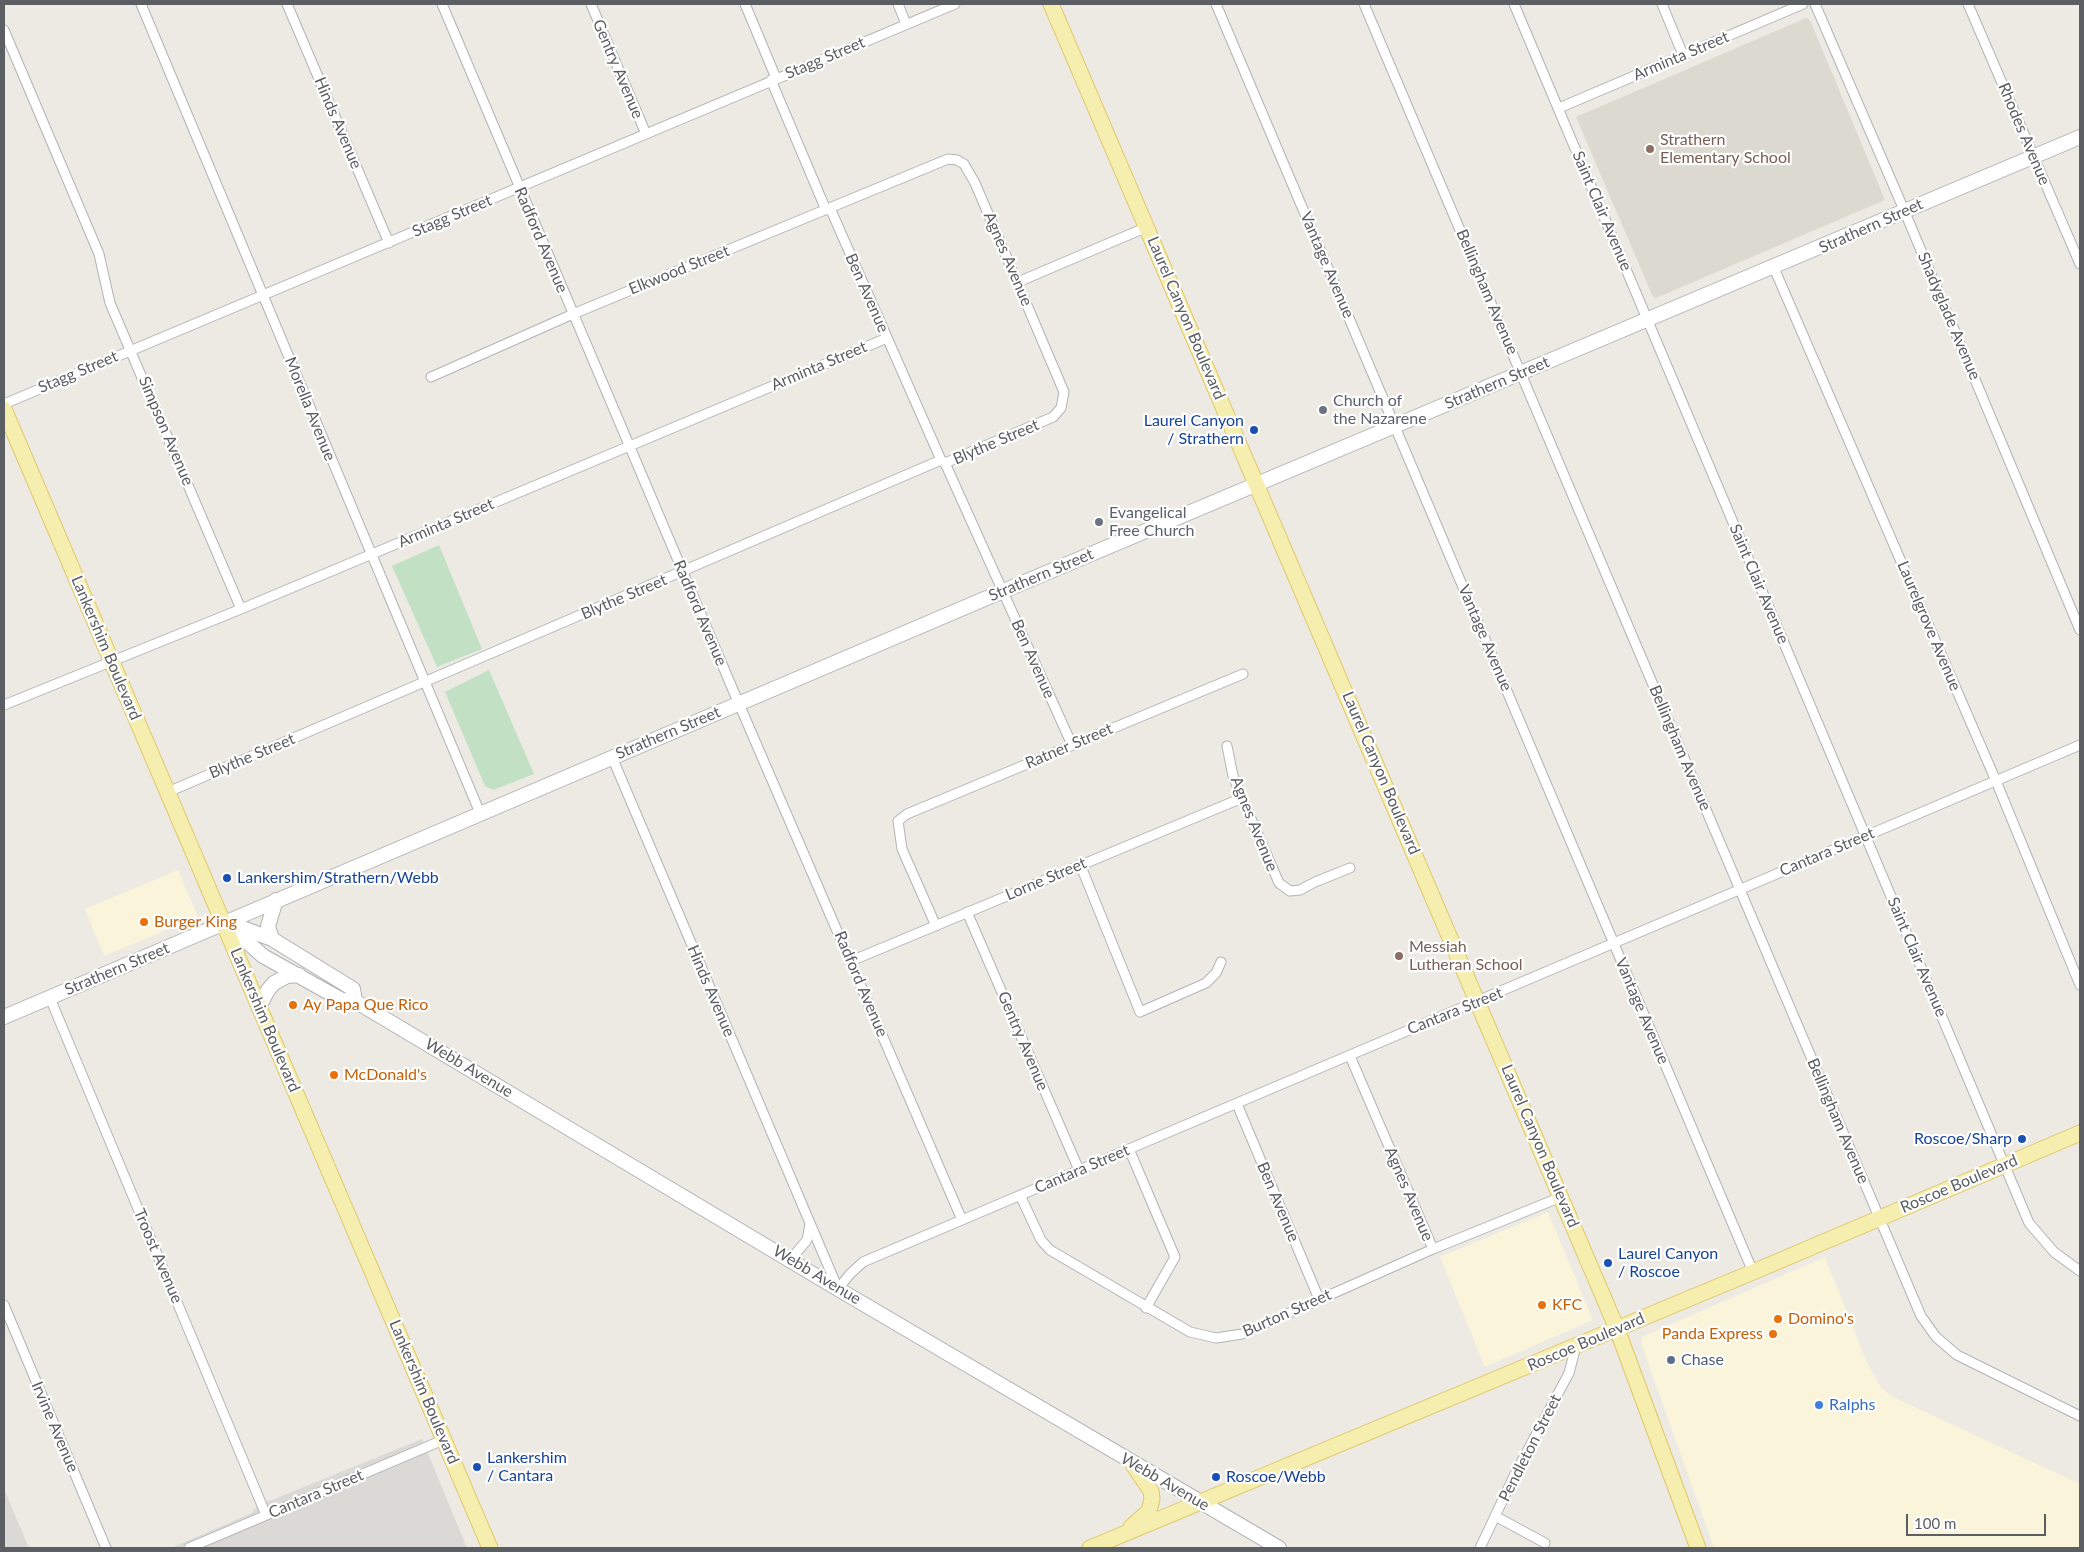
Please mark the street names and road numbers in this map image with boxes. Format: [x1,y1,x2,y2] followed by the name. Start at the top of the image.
[589,17,647,121] street label: Gentry Avenue
[1630,27,1732,85] street label: Arminta Street
[782,33,868,83] street label: Stagg Street
[310,74,366,172] street label: Hinds Avenue
[1994,80,2054,188] street label: Rhodes Avenue
[1568,148,1636,274] street label: Saint Clair Avenue
[510,184,572,296] street label: Radford Avenue
[409,191,495,241] street label: Stagg Street
[1816,195,1926,257] street label: Strathern Street
[980,209,1036,309] street label: Agnes Avenue
[1296,209,1358,321] street label: Vantage Avenue
[1452,226,1522,358] street label: Bellingham Avenue
[1143,234,1229,402] street label: Laurel Canyon Boulevard
[626,241,732,299] street label: Elkwood Street
[1913,249,1985,383] street label: Shadyglade Avenue
[841,250,893,336] street label: Ben Avenue
[768,337,870,395] street label: Arminta Street
[35,347,121,397] street label: Stagg Street
[1442,352,1552,414] street label: Strathern Street
[280,354,340,464] street label: Morella Avenue
[134,374,198,488] street label: Simpson Avenue
[950,415,1042,469] street label: Blythe Street
[395,494,497,552] street label: Arminta Street
[1725,521,1793,647] street label: Saint Clair Avenue
[986,544,1096,606] street label: Strathern Street
[669,557,731,669] street label: Radford Avenue
[1893,558,1965,694] street label: Laurelgrove Avenue
[578,570,670,624] street label: Blythe Street
[67,573,145,723] street label: Lankershim Boulevard
[1454,582,1516,694] street label: Vantage Avenue
[1007,616,1059,702] street label: Ben Avenue
[1645,682,1715,814] street label: Bellingham Avenue
[1338,689,1424,857] street label: Laurel Canyon Boulevard
[613,702,723,764] street label: Strathern Street
[1022,719,1116,773] street label: Ratner Street
[206,729,298,783] street label: Blythe Street
[1226,774,1282,874] street label: Agnes Avenue
[1777,823,1877,881] street label: Cantara Street
[1003,853,1089,905] street label: Lorne Street
[1883,894,1951,1020] street label: Saint Clair Avenue
[830,928,892,1040] street label: Radford Avenue
[62,938,172,1000] street label: Strathern Street
[683,942,739,1040] street label: Hinds Avenue
[226,945,304,1095] street label: Lankershim Boulevard
[1611,955,1673,1067] street label: Vantage Avenue
[1405,983,1505,1039] street label: Cantara Street
[994,989,1052,1093] street label: Gentry Avenue
[422,1034,516,1102] street label: Webb Avenue
[1803,1055,1873,1187] street label: Bellingham Avenue
[1497,1062,1583,1230] street label: Laurel Canyon Boulevard
[1032,1140,1132,1198] street label: Cantara Street
[1381,1144,1437,1244] street label: Agnes Avenue
[1898,1151,2020,1217] street label: Roscoe Boulevard
[1253,1159,1303,1245] street label: Ben Avenue
[129,1206,187,1306] street label: Troost Avenue
[770,1241,864,1309] street label: Webb Avenue
[1240,1285,1334,1341] street label: Burton Street
[1525,1309,1647,1375] street label: Roscoe Boulevard
[385,1317,463,1467] street label: Lankershim Boulevard
[27,1379,83,1475] street label: Irvine Avenue
[1495,1391,1565,1505] street label: Pendleton Street
[1117,1449,1213,1515] street label: Webb Avenue
[266,1465,366,1523] street label: Cantara Street

